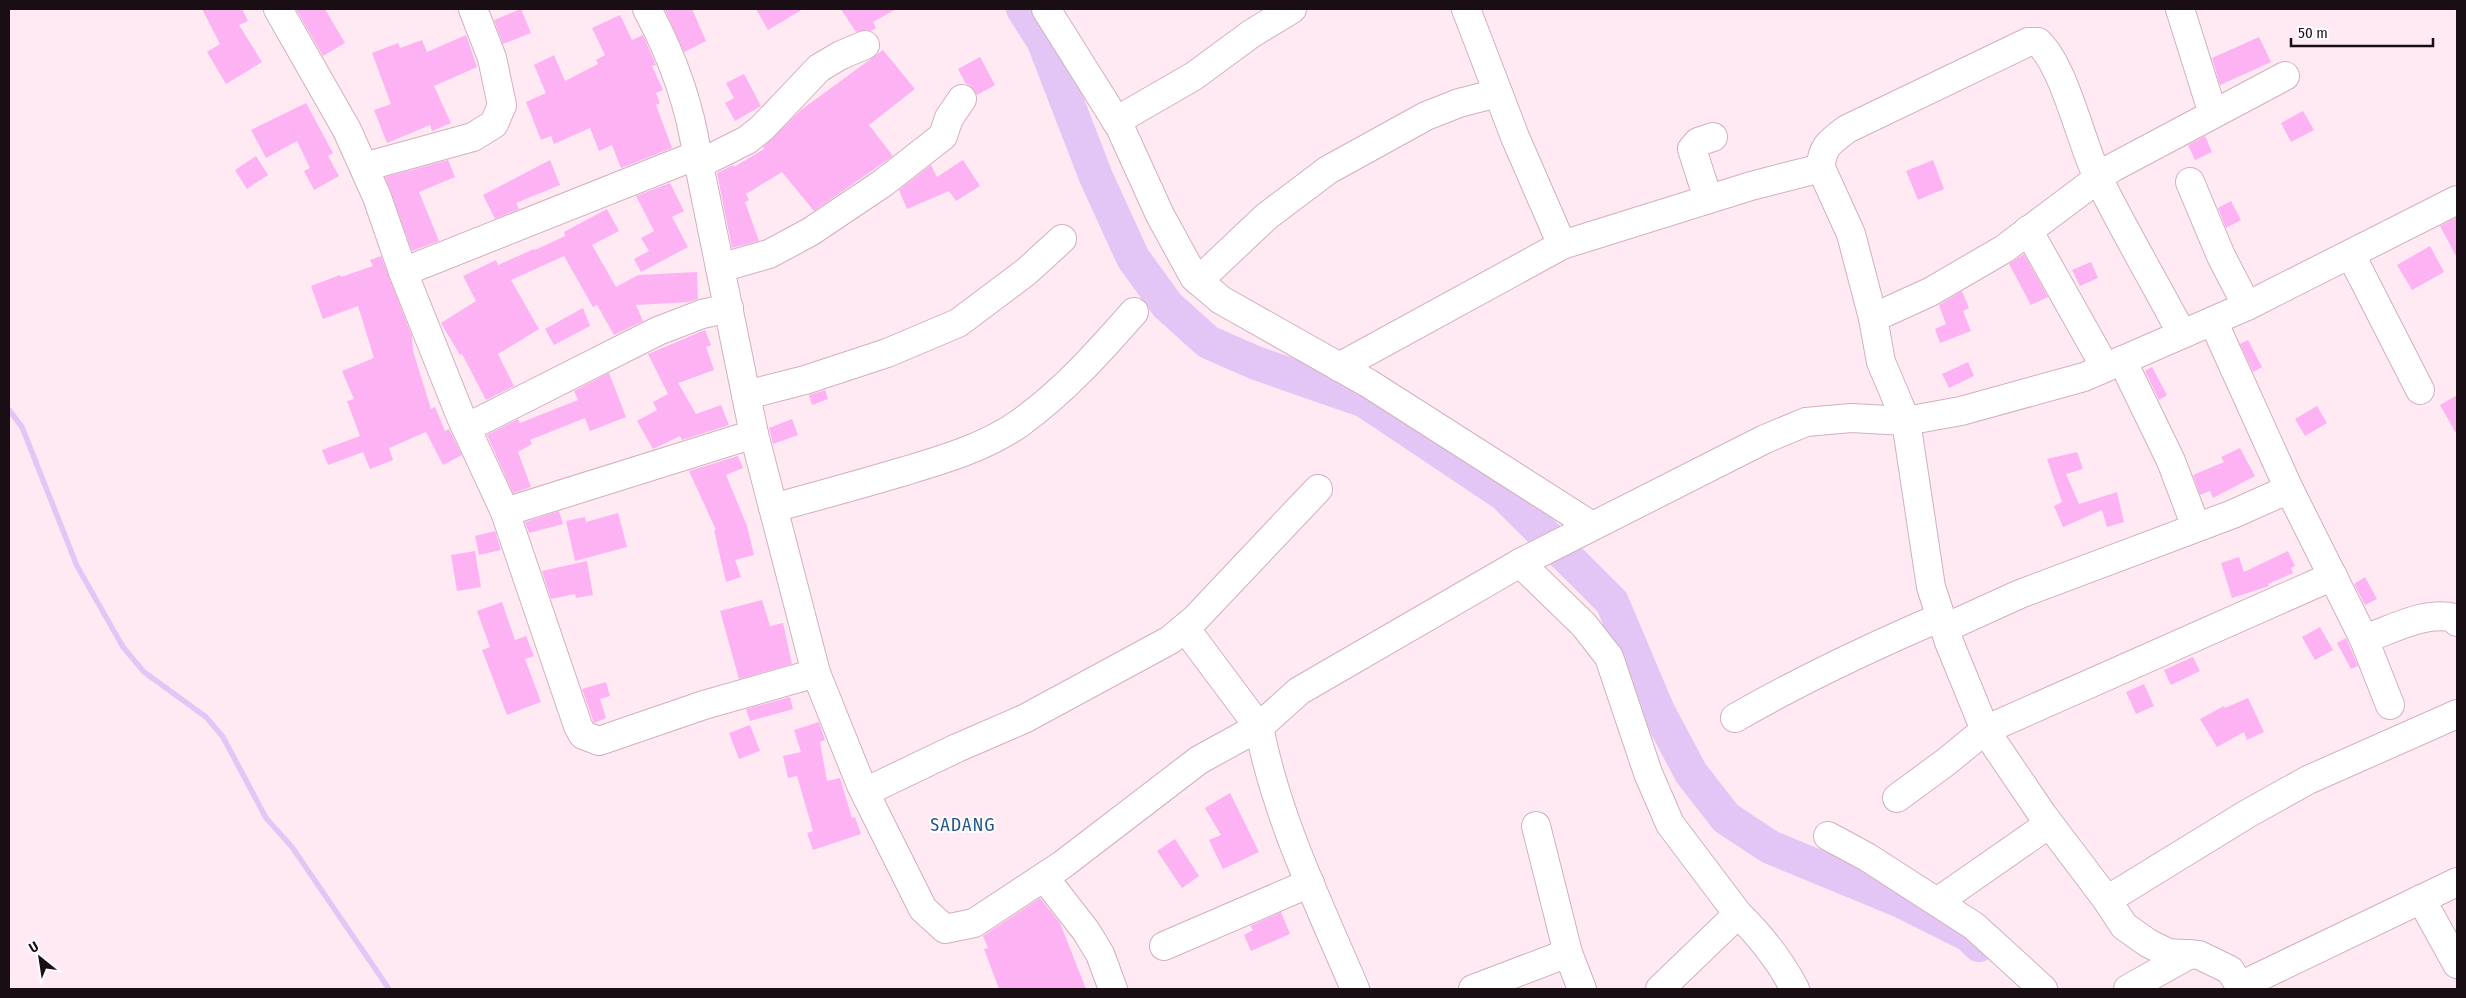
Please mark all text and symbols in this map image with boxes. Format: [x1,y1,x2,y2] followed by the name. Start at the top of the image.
[2291,15,2434,47] scale bar
[2298,24,2328,42] text: 50 m
[930,814,996,836] district label: SADANG
[15,933,65,983] north arrow
[26,938,42,957] text: U

